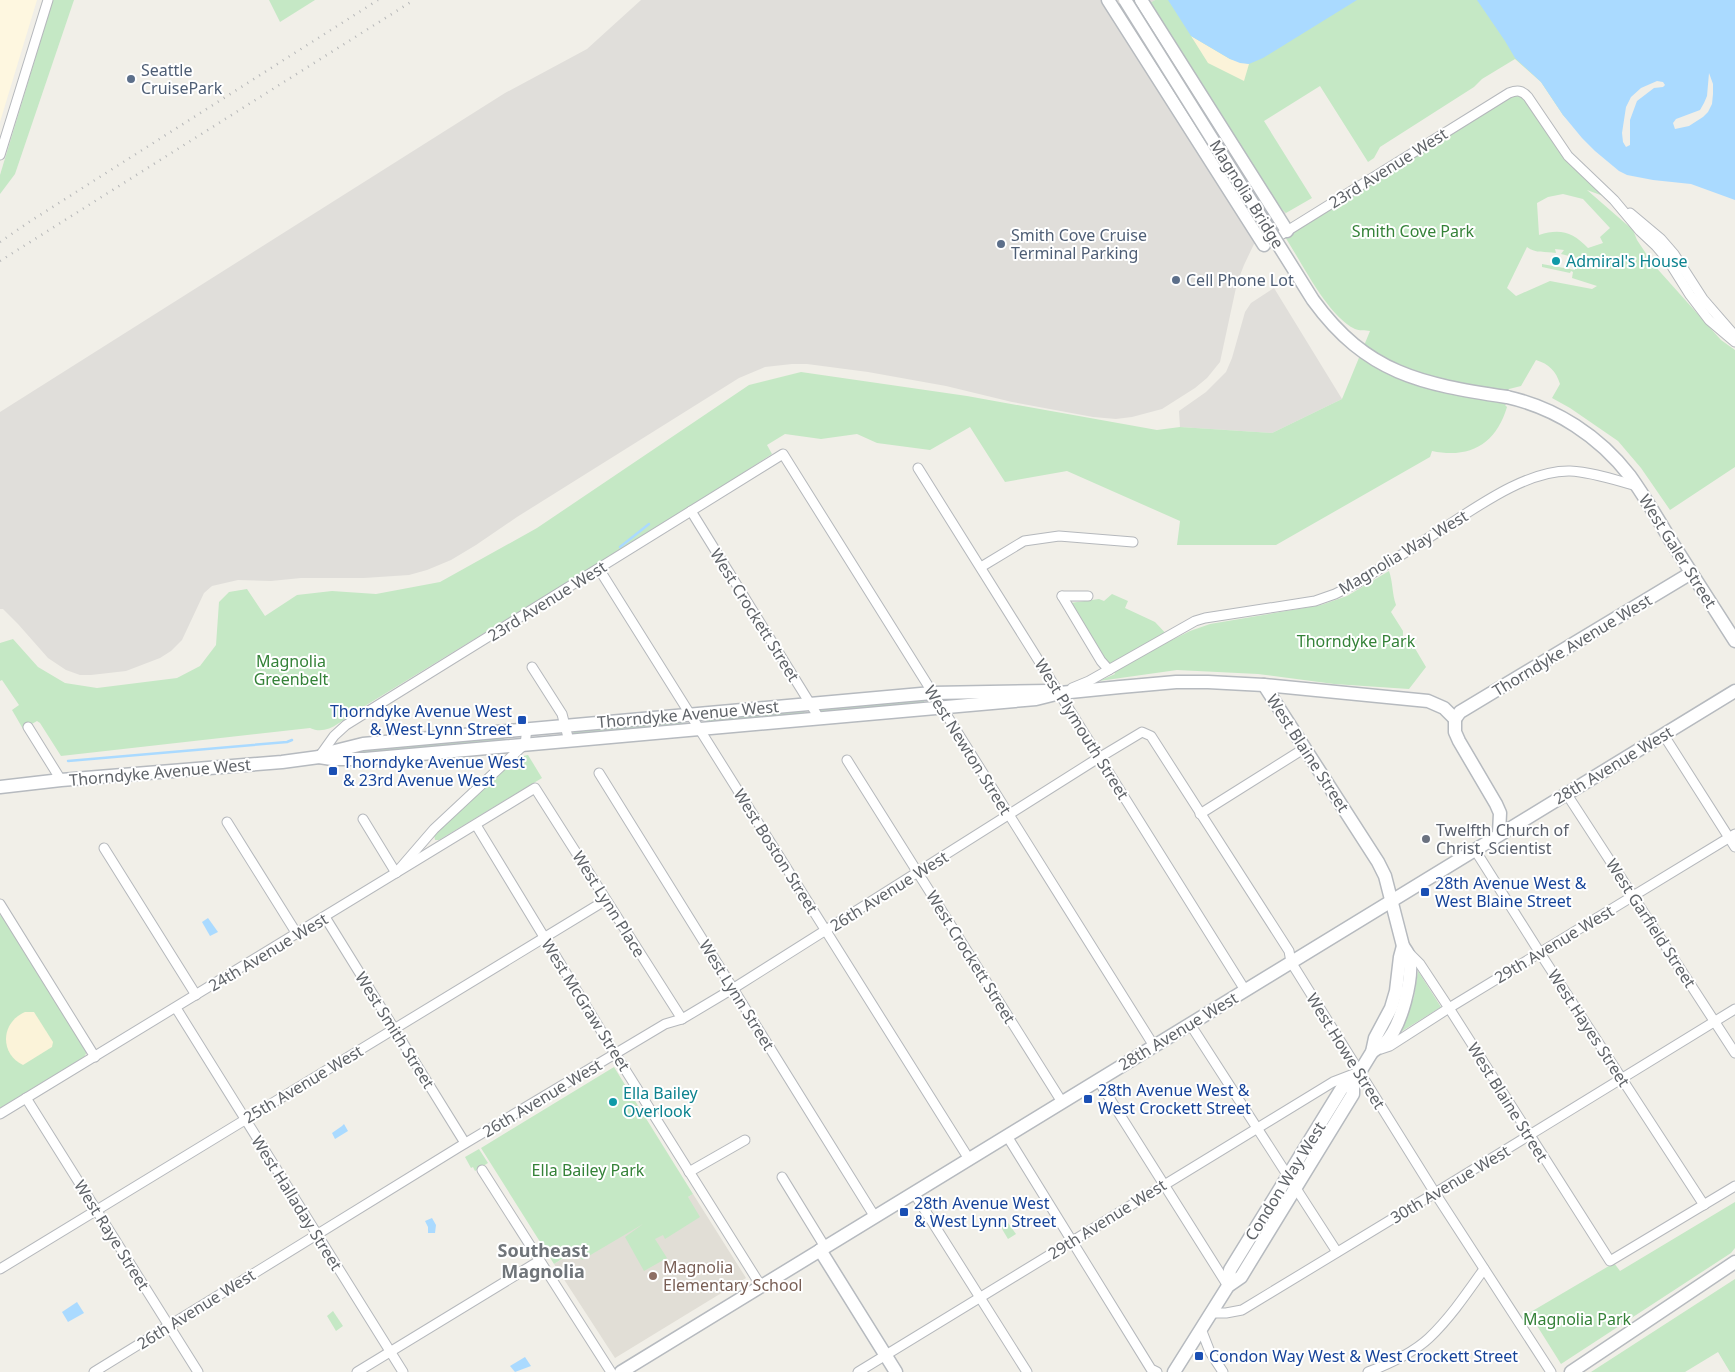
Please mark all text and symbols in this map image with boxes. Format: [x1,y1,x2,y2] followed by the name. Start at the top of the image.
[141,59,223,99] place label: Seattle CruisePark
[125,73,137,85] marker: Seattle CruisePark
[1325,123,1452,213] street label: 23rd Avenue West
[1205,136,1289,252] street label: Magnolia Bridge
[1352,220,1475,242] park label: Smith Cove Park
[1011,224,1147,264] place label: Smith Cove Cruise Terminal Parking
[995,238,1007,250] marker: Smith Cove Cruise Terminal Parking
[1566,250,1688,272] place label: Admiral's House
[1550,255,1562,267] marker: Admiral's House
[1186,269,1294,291] place label: Cell Phone Lot
[1170,274,1182,286] marker: Cell Phone Lot
[1634,490,1722,612] street label: West Galer Street
[1334,505,1472,599] street label: Magnolia Way West
[705,544,805,686] street label: West Crockett Street
[484,556,611,646] street label: 23rd Avenue West
[1488,589,1656,701] street label: Thorndyke Avenue West
[1297,630,1416,652] park label: Thorndyke Park
[254,650,329,690] park label: Magnolia Greenbelt
[1030,654,1134,804] street label: West Plymouth Street
[919,681,1017,819] street label: West Newton Street
[1262,690,1355,816] street label: West Blaine Street
[596,695,780,733] street label: Thorndyke Avenue West
[330,700,512,740] place label: Thorndyke Avenue West & West Lynn Street
[516,714,528,726] marker: Thorndyke Avenue West & West Lynn Street
[1549,721,1677,809] street label: 28th Avenue West
[343,751,525,791] place label: Thorndyke Avenue West & 23rd Avenue West
[68,753,252,791] street label: Thorndyke Avenue West
[327,765,339,777] marker: Thorndyke Avenue West & 23rd Avenue West
[729,784,823,918] street label: West Boston Street
[1436,819,1570,859] place label: Twelfth Church of Christ, Scientist
[1420,833,1432,845] marker: Twelfth Church of Christ, Scientist
[826,846,952,936] street label: 26th Avenue West
[568,847,650,961] street label: West Lynn Place
[1601,854,1701,992] street label: West Garfield Street
[1435,872,1587,912] place label: 28th Avenue West & West Blaine Street
[921,886,1021,1028] street label: West Crockett Street
[1419,886,1431,898] marker: 28th Avenue West & West Blaine Street
[1490,900,1618,988] street label: 29th Avenue West
[204,908,332,996] street label: 24th Avenue West
[536,935,636,1075] street label: West McGraw Street
[694,936,780,1055] street label: West Lynn Street
[1543,965,1635,1091] street label: West Hayes Street
[350,968,440,1093] street label: West Smith Street
[1114,987,1242,1075] street label: 28th Avenue West
[1301,989,1391,1113] street label: West Howe Street
[1462,1038,1554,1166] street label: West Blaine Street
[239,1040,367,1128] street label: 25th Avenue West
[478,1054,606,1142] street label: 26th Avenue West
[1098,1079,1251,1119] place label: 28th Avenue West & West Crockett Street
[623,1082,699,1122] place label: Ella Bailey Overlook
[1082,1093,1094,1105] marker: 28th Avenue West & West Crockett Street
[607,1096,619,1108] marker: Ella Bailey Overlook
[1240,1117,1331,1245] street label: Condon Way West
[247,1131,348,1275] street label: West Halladay Street
[1386,1140,1514,1228] street label: 30th Avenue West
[532,1159,645,1181] park label: Ella Bailey Park
[1044,1174,1170,1264] street label: 29th Avenue West
[69,1176,155,1294] street label: West Raye Street
[914,1192,1056,1232] place label: 28th Avenue West & West Lynn Street
[898,1206,910,1218] marker: 28th Avenue West & West Lynn Street
[498,1238,589,1283] district label: Southeast Magnolia
[663,1256,802,1296] place label: Magnolia Elementary School
[133,1264,259,1354] street label: 26th Avenue West
[647,1270,659,1282] marker: Magnolia Elementary School
[1523,1308,1631,1330] park label: Magnolia Park
[1209,1345,1518,1367] place label: Condon Way West & West Crockett Street
[1193,1350,1205,1362] marker: Condon Way West & West Crockett Street

